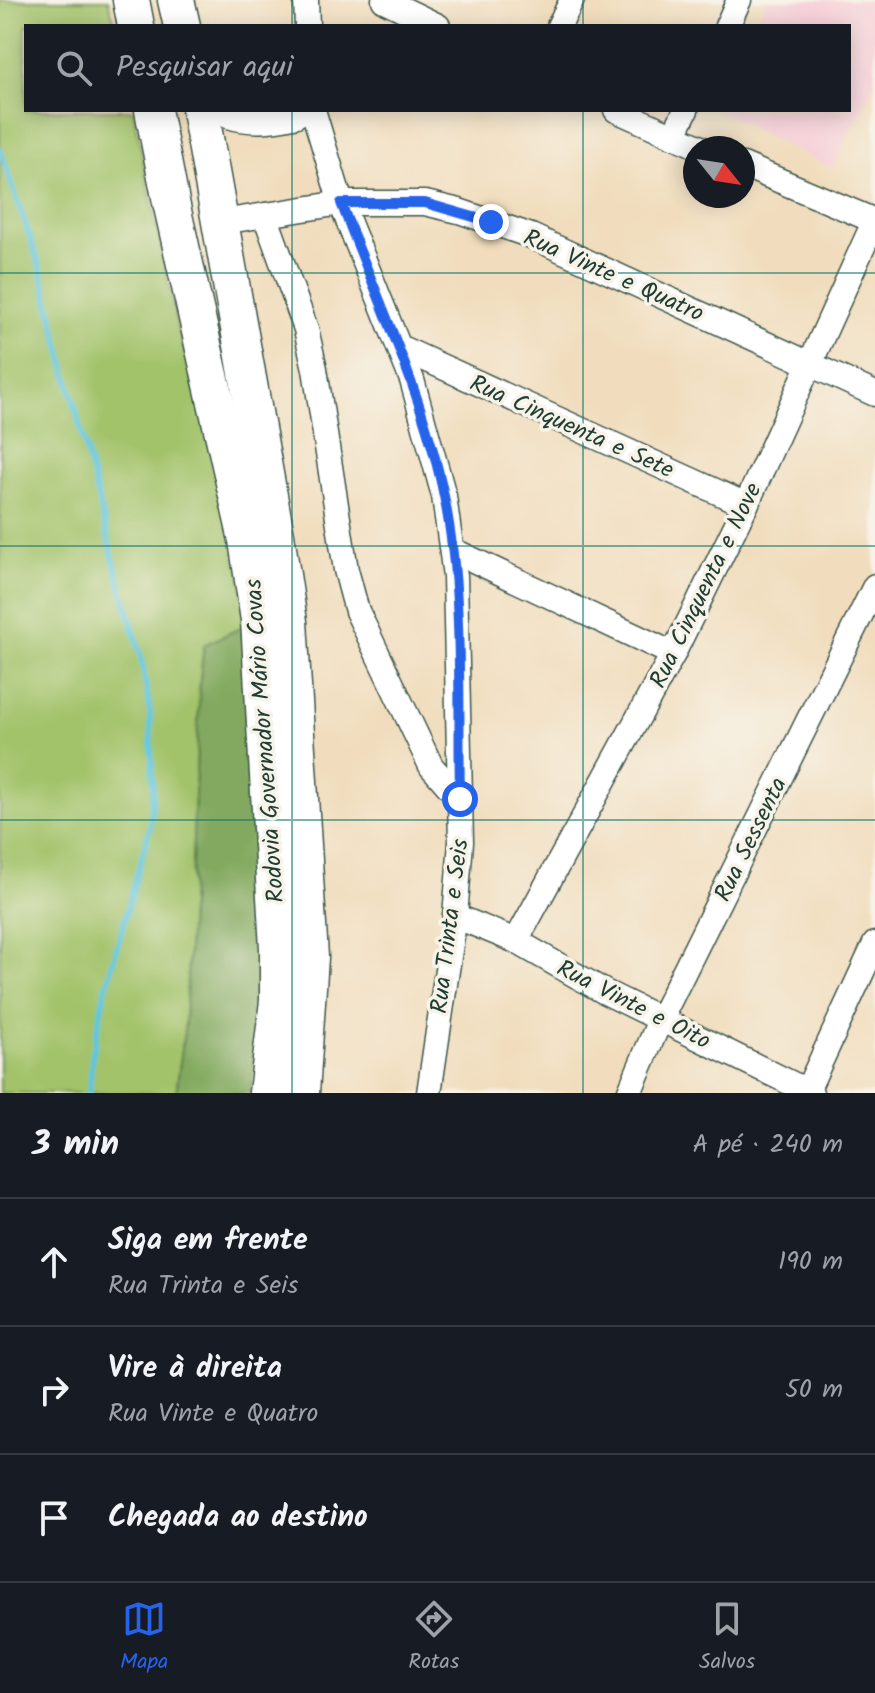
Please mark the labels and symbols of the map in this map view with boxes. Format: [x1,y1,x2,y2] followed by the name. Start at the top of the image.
[683,136,755,208] north arrow
[473,204,509,240] route end
[517,219,710,334] street label: Rua Vinte e Quatro
[463,365,680,490] street label: Rua Cinquenta e Sete
[640,476,773,695] street label: Rua Cinquenta e Nove
[235,578,296,904] street label: Rodovia Governador Mário Covas
[704,771,798,909] street label: Rua Sessenta
[442,781,478,817] route start
[420,837,481,1016] street label: Rua Trinta e Seis
[549,950,717,1061] street label: Rua Vinte e Oito

